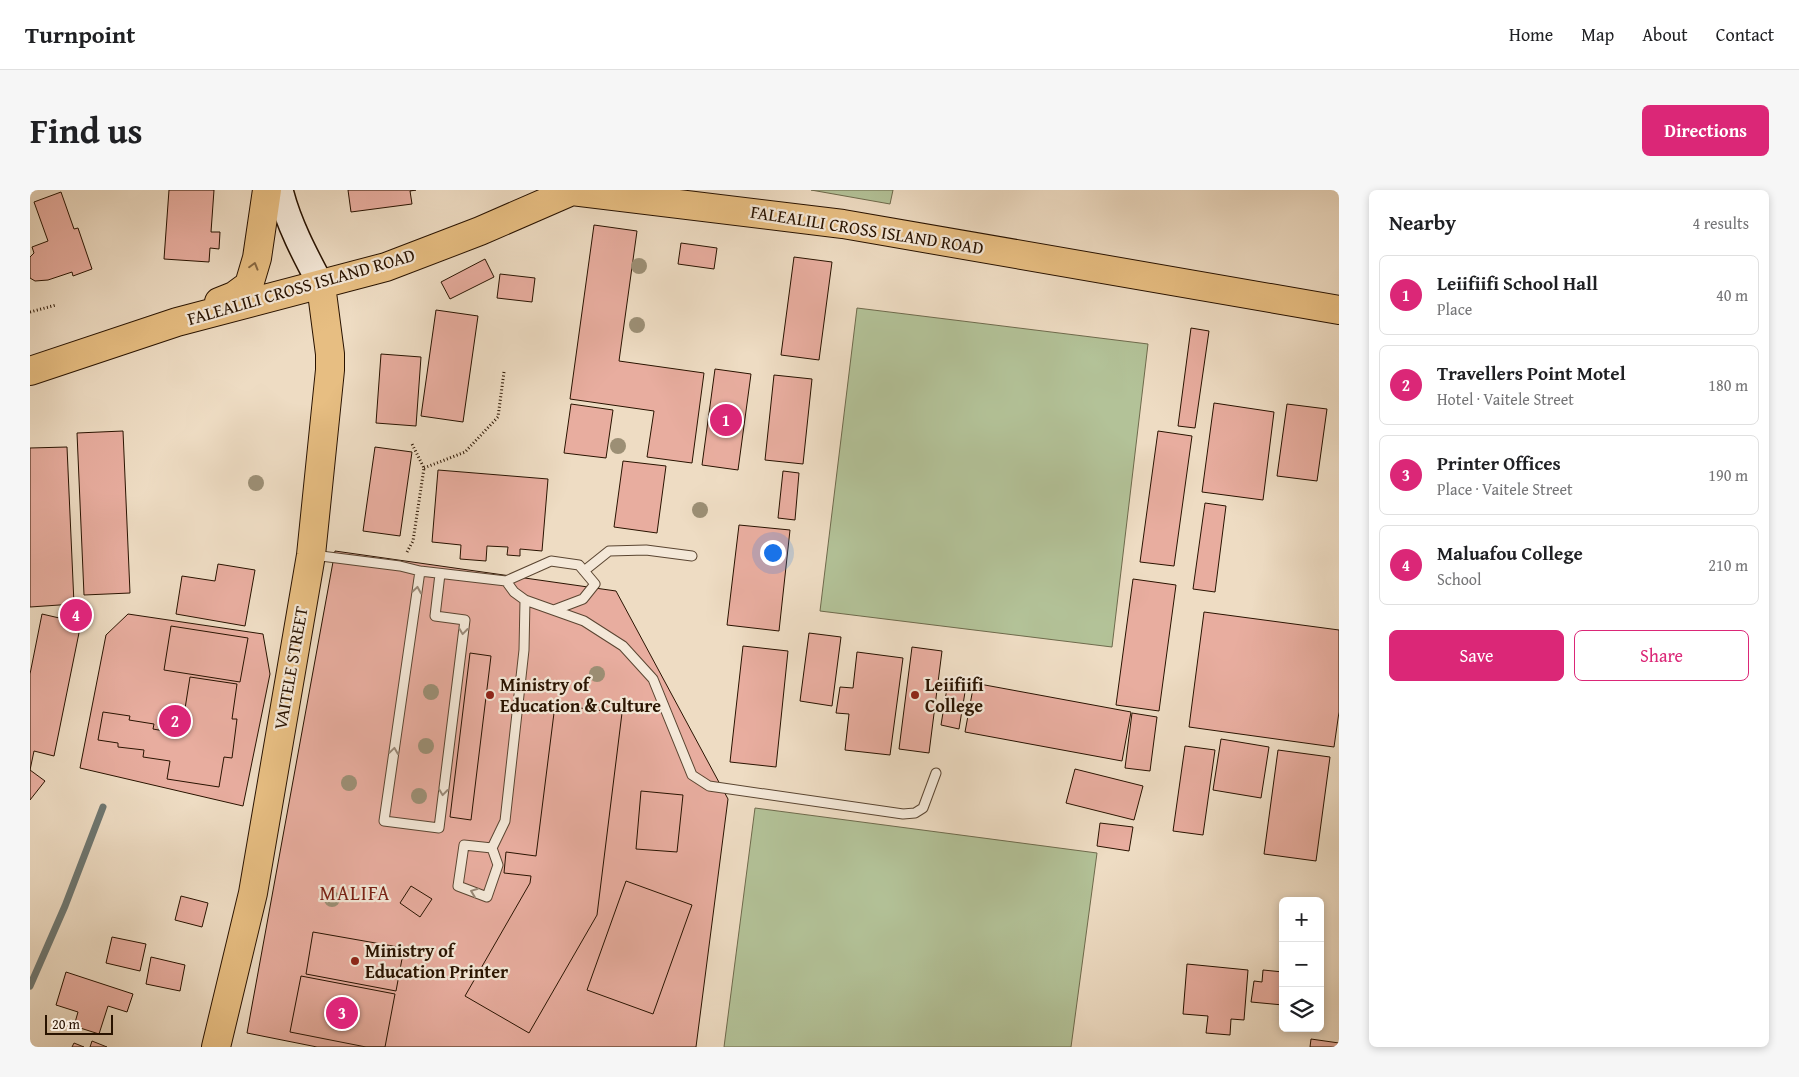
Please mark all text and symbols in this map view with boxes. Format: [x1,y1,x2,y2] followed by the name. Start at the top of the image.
[25,17,135,52] text: Turnpoint
[1509,21,1553,48] text: Home
[1581,21,1614,48] text: Map
[1642,21,1688,48] text: About
[1716,21,1774,48] text: Contact
[30,105,143,156] text: Find us
[1642,105,1769,156] button: Directions
[749,198,986,261] street label: FALEALILI CROSS ISLAND ROAD
[1389,207,1456,238] text: Nearby
[1692,211,1749,235] text: 4 results
[184,241,418,332] street label: FALEALILI CROSS ISLAND ROAD
[249,262,259,270] one-way arrow
[1437,269,1598,297] text: Leiifiifi School Hall
[1402,283,1410,307] text: 1
[1716,283,1748,307] text: 40 m
[1437,297,1472,321] text: Place
[1437,359,1626,387] text: Travellers Point Motel
[1402,373,1410,397] text: 2
[1708,373,1748,397] text: 180 m
[1437,387,1574,411] text: Hotel · Vaitele Street
[710,401,742,439] pin: 1
[1437,449,1561,477] text: Printer Offices
[1402,463,1410,487] text: 3
[1708,463,1748,487] text: 190 m
[1437,477,1573,501] text: Place · Vaitele Street
[1437,539,1583,567] text: Maluafou College
[760,540,786,566] your location
[1402,553,1410,577] text: 4
[1708,553,1748,577] text: 210 m
[1437,567,1481,591] text: School
[411,586,421,594] one-way arrow
[60,596,92,634] pin: 4
[266,604,315,732] street label: VAITELE STREET
[458,627,469,635] one-way arrow
[1389,630,1564,681] button: Save
[1574,630,1749,681] button: Share
[500,671,661,719] place label: Ministry of Education & Culture
[925,671,984,719] place label: Leiifiifi College
[484,689,496,701] marker: Ministry of Education & Culture
[909,689,921,701] marker: Leiifiifi College
[159,702,191,740] pin: 2
[388,746,398,755] one-way arrow
[438,789,449,797] one-way arrow
[320,878,390,907] district label: MALIFA
[470,888,479,898] one-way arrow
[1279,897,1324,1032] map controls
[1279,897,1324,942] button: +
[365,937,509,985] place label: Ministry of Education Printer
[1279,942,1324,987] button: −
[349,955,361,967] marker: Ministry of Education Printer
[1279,987,1324,1032] button: layers
[326,994,358,1032] pin: 3
[45,1012,112,1035] scale bar
[52,1014,80,1034] text: 20 m

